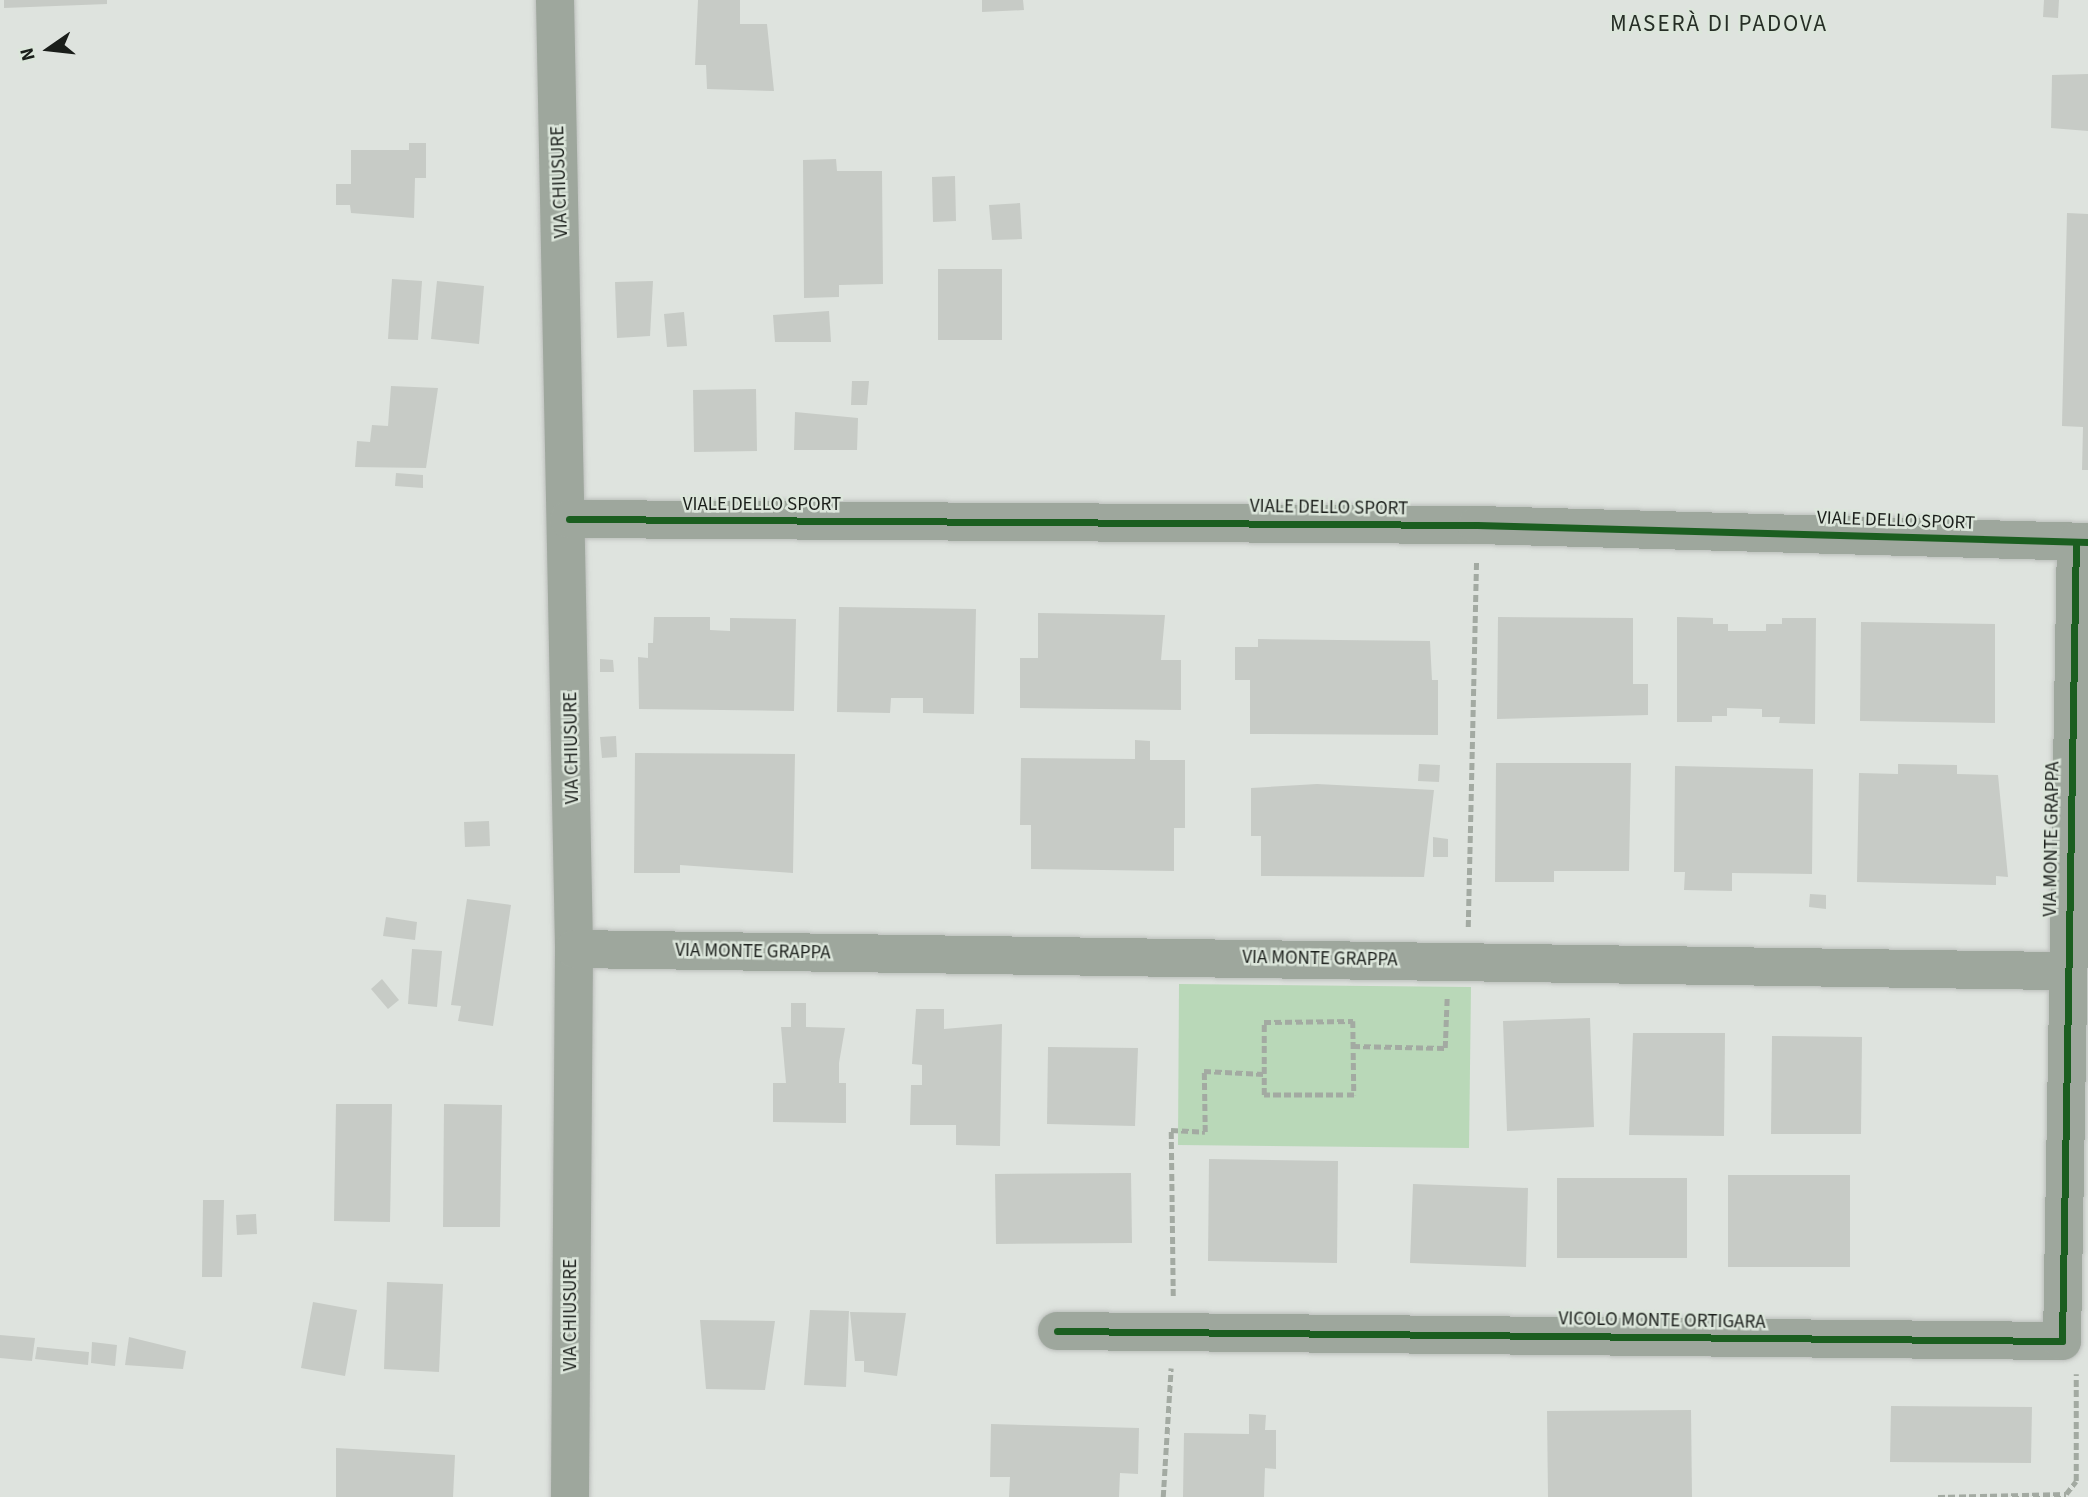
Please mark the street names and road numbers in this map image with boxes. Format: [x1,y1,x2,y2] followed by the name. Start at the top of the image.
[547,125,573,239] street label: VIA CHIUSURE
[683,494,841,516] street label: VIALE DELLO SPORT
[1250,495,1408,521] street label: VIALE DELLO SPORT
[1816,507,1976,535] street label: VIALE DELLO SPORT
[560,692,584,804] street label: VIA CHIUSURE
[2039,761,2065,917] street label: VIA MONTE GRAPPA
[675,939,831,965] street label: VIA MONTE GRAPPA
[1242,946,1398,972] street label: VIA MONTE GRAPPA
[560,1259,582,1371] street label: VIA CHIUSURE
[1558,1308,1766,1334] street label: VICOLO MONTE ORTIGARA

